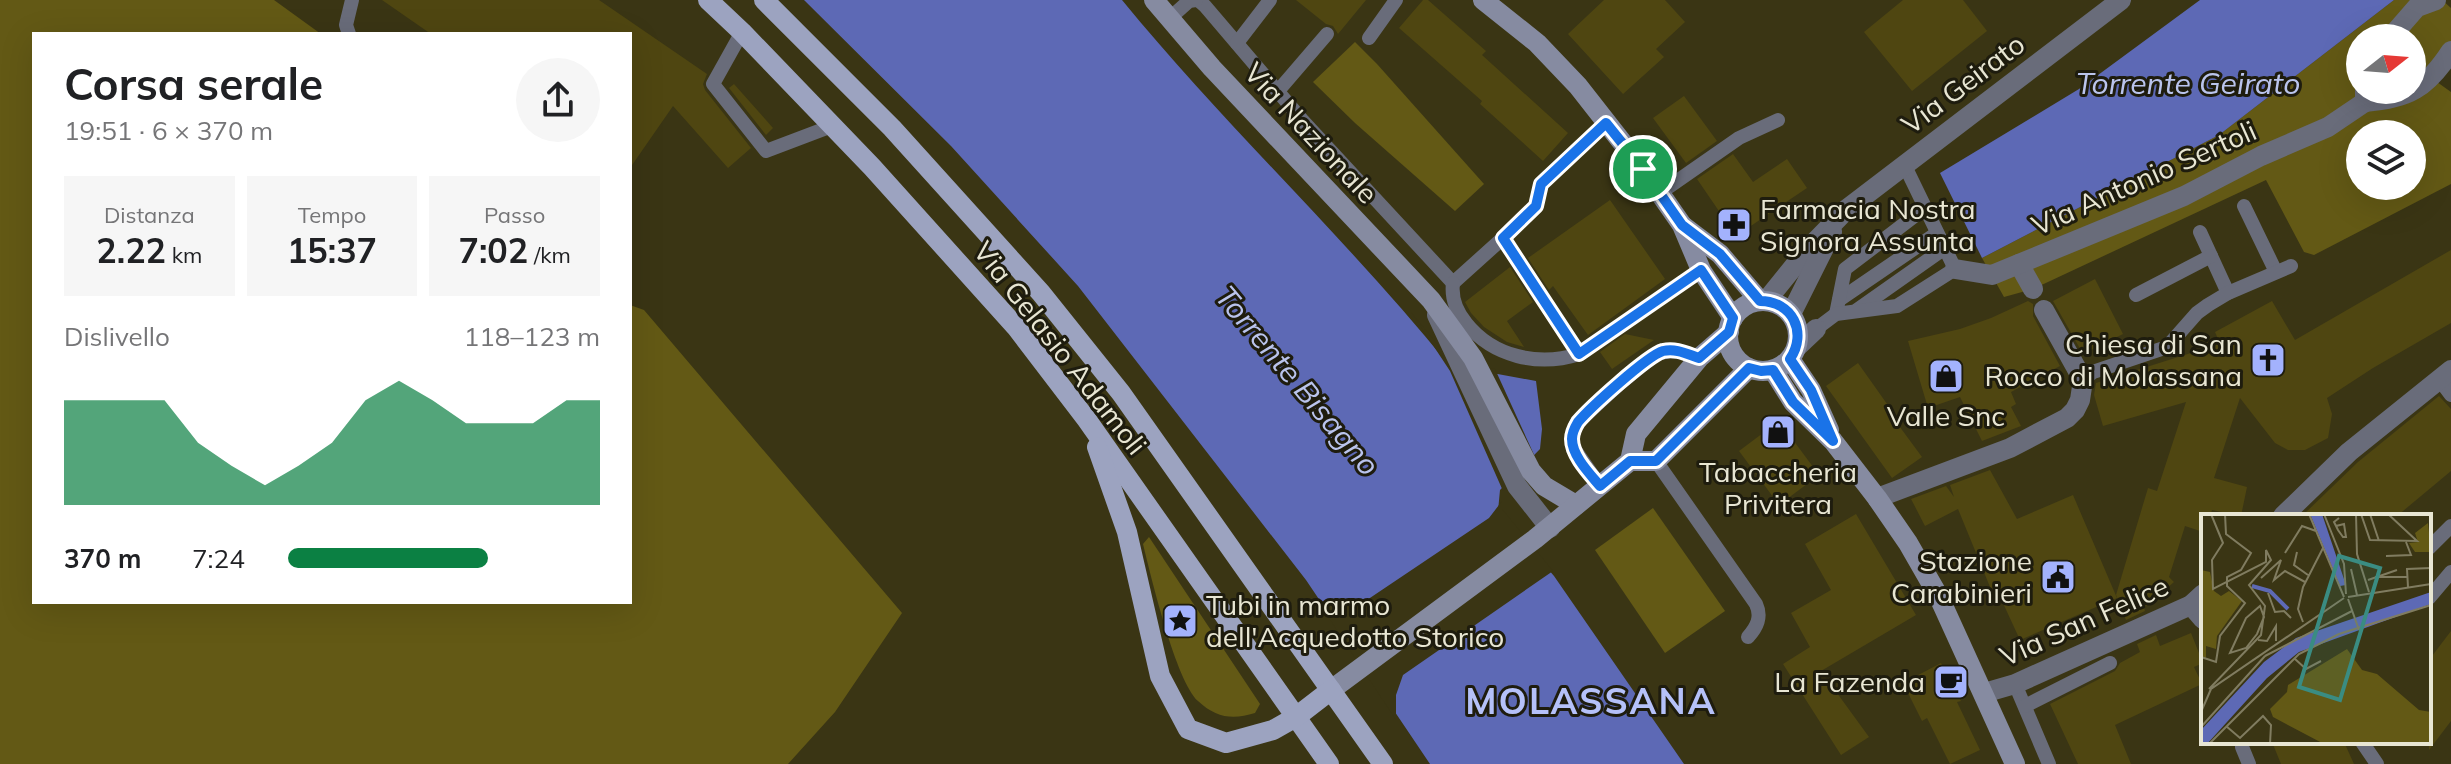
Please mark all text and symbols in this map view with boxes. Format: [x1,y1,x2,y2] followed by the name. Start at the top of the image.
[2346,24,2426,104] north arrow
[2346,24,2426,200] map controls
[1894,26,2031,141] street label: Via Geirato
[1237,55,1386,211] street label: Via Nazionale
[64,56,323,111] text: Corsa serale
[516,58,600,142] button: share
[2076,64,2300,102] water label: Torrente Geirato
[2026,112,2261,243] street label: Via Antonio Sertoli
[64,114,273,147] text: 19:51 · 6 × 370 m
[2346,120,2426,200] button: layers
[1609,135,1677,203] pin
[1621,147,1665,191] icon: arrive
[1760,191,1975,258] place label: Farmacia Nostra Signora Assunta
[104,201,195,229] text: Distanza
[298,201,366,229] text: Tempo
[484,201,545,229] text: Passo
[1715,206,1753,244] pharmacy icon: Farmacia Nostra Signora Assunta
[96,229,166,272] text: 2.22
[287,229,377,272] text: 15:37
[459,229,528,272] text: 7:02
[966,234,1155,461] street label: Via Gelasio Adamoli
[166,241,202,269] text: km
[528,241,571,269] text: /km
[1207,278,1388,483] water label: Torrente Bisagno
[64,320,170,353] text: Dislivello
[464,320,600,353] text: 118–123 m
[1984,326,2242,393] place label: Chiesa di San Rocco di Molassana
[2249,341,2287,379] church icon: Chiesa di San Rocco di Molassana
[1927,357,1965,395] shop icon: Valle Snc
[1887,398,2005,433] place label: Valle Snc
[1759,413,1797,451] shop icon: Tabaccheria Privitera
[1699,454,1857,521] place label: Tabaccheria Privitera
[2201,514,2431,744] inset map
[64,542,141,575] text: 370 m
[192,542,245,575] text: 7:24
[1891,543,2032,610] place label: Stazione Carabinieri
[2039,558,2077,596] public building icon: Stazione Carabinieri
[1994,568,2174,673] street label: Via San Felice
[1206,587,1504,654] place label: Tubi in marmo dell'Acquedotto Storico
[1161,602,1199,640] place icon: Tubi in marmo dell'Acquedotto Storico
[1932,663,1970,701] cafe icon: La Fazenda
[1774,664,1925,699] place label: La Fazenda
[1465,678,1717,723] district label: MOLASSANA

